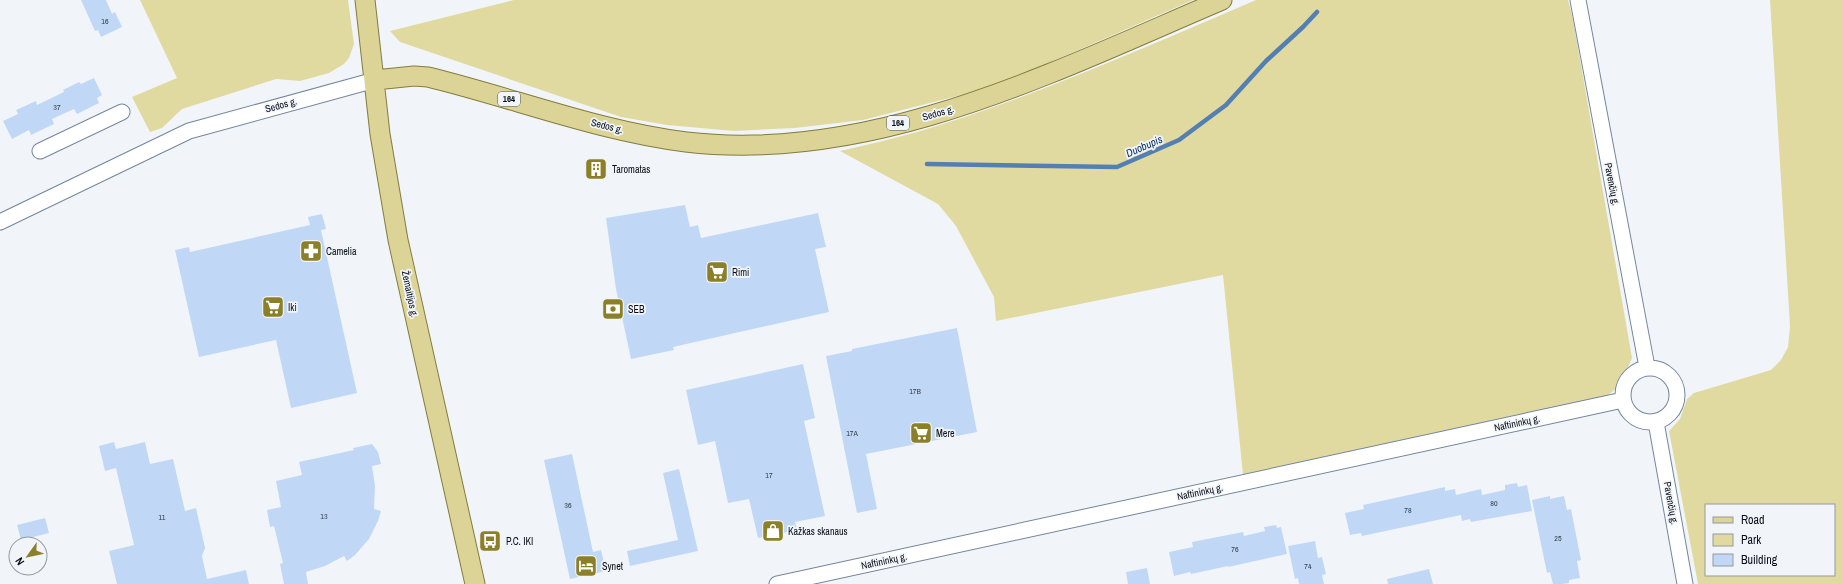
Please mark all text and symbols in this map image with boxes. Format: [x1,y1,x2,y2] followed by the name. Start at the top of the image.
[101,16,109,26] house number: 16
[498,92,520,106] road number: 164
[264,95,298,115] street label: Sedos g.
[53,102,61,112] house number: 37
[921,102,955,124] street label: Sedos g.
[590,116,624,136] street label: Sedos g.
[887,116,909,130] road number: 164
[1124,132,1165,160] water label: Duobupis
[583,156,609,182] building icon: Taromatas
[1601,162,1623,206] street label: Pavenčių g.
[612,163,650,176] place label: Taromatas
[298,238,324,264] pharmacy icon: Camelia
[326,245,357,258] place label: Camelia
[704,259,730,285] supermarket icon: Rimi
[732,266,749,279] place label: Rimi
[399,269,421,319] street label: Žemaitijos g.
[260,294,286,320] supermarket icon: Iki
[600,296,626,322] bank icon: SEB
[288,301,297,314] place label: Iki
[628,303,645,316] place label: SEB
[909,386,921,396] house number: 17B
[1493,412,1541,434] street label: Naftininkų g.
[908,420,934,446] supermarket icon: Mere
[936,427,955,440] place label: Mere
[846,428,858,438] house number: 17A
[765,470,773,480] house number: 17
[1176,481,1224,503] street label: Naftininkų g.
[1661,481,1681,525] street label: Pavenčių g.
[1490,498,1498,508] house number: 80
[564,500,572,510] house number: 36
[1705,504,1835,576] legend
[1404,505,1412,515] house number: 78
[320,511,328,521] house number: 13
[159,512,166,522] house number: 11
[1741,512,1765,528] text: Road
[760,518,786,544] shop icon: Kažkas skanaus
[788,525,848,538] place label: Kažkas skanaus
[477,528,503,554] bus stop icon: P.C. IKI
[1741,532,1761,548] text: Park
[1554,533,1562,543] house number: 25
[506,535,533,548] place label: P.C. IKI
[8,536,48,576] north arrow
[1231,544,1239,554] house number: 76
[860,550,908,572] street label: Naftininkų g.
[1741,552,1778,568] text: Building
[573,553,599,579] hotel icon: Synet
[12,555,27,568] text: N
[602,560,624,573] place label: Synet
[1304,561,1312,571] house number: 74

